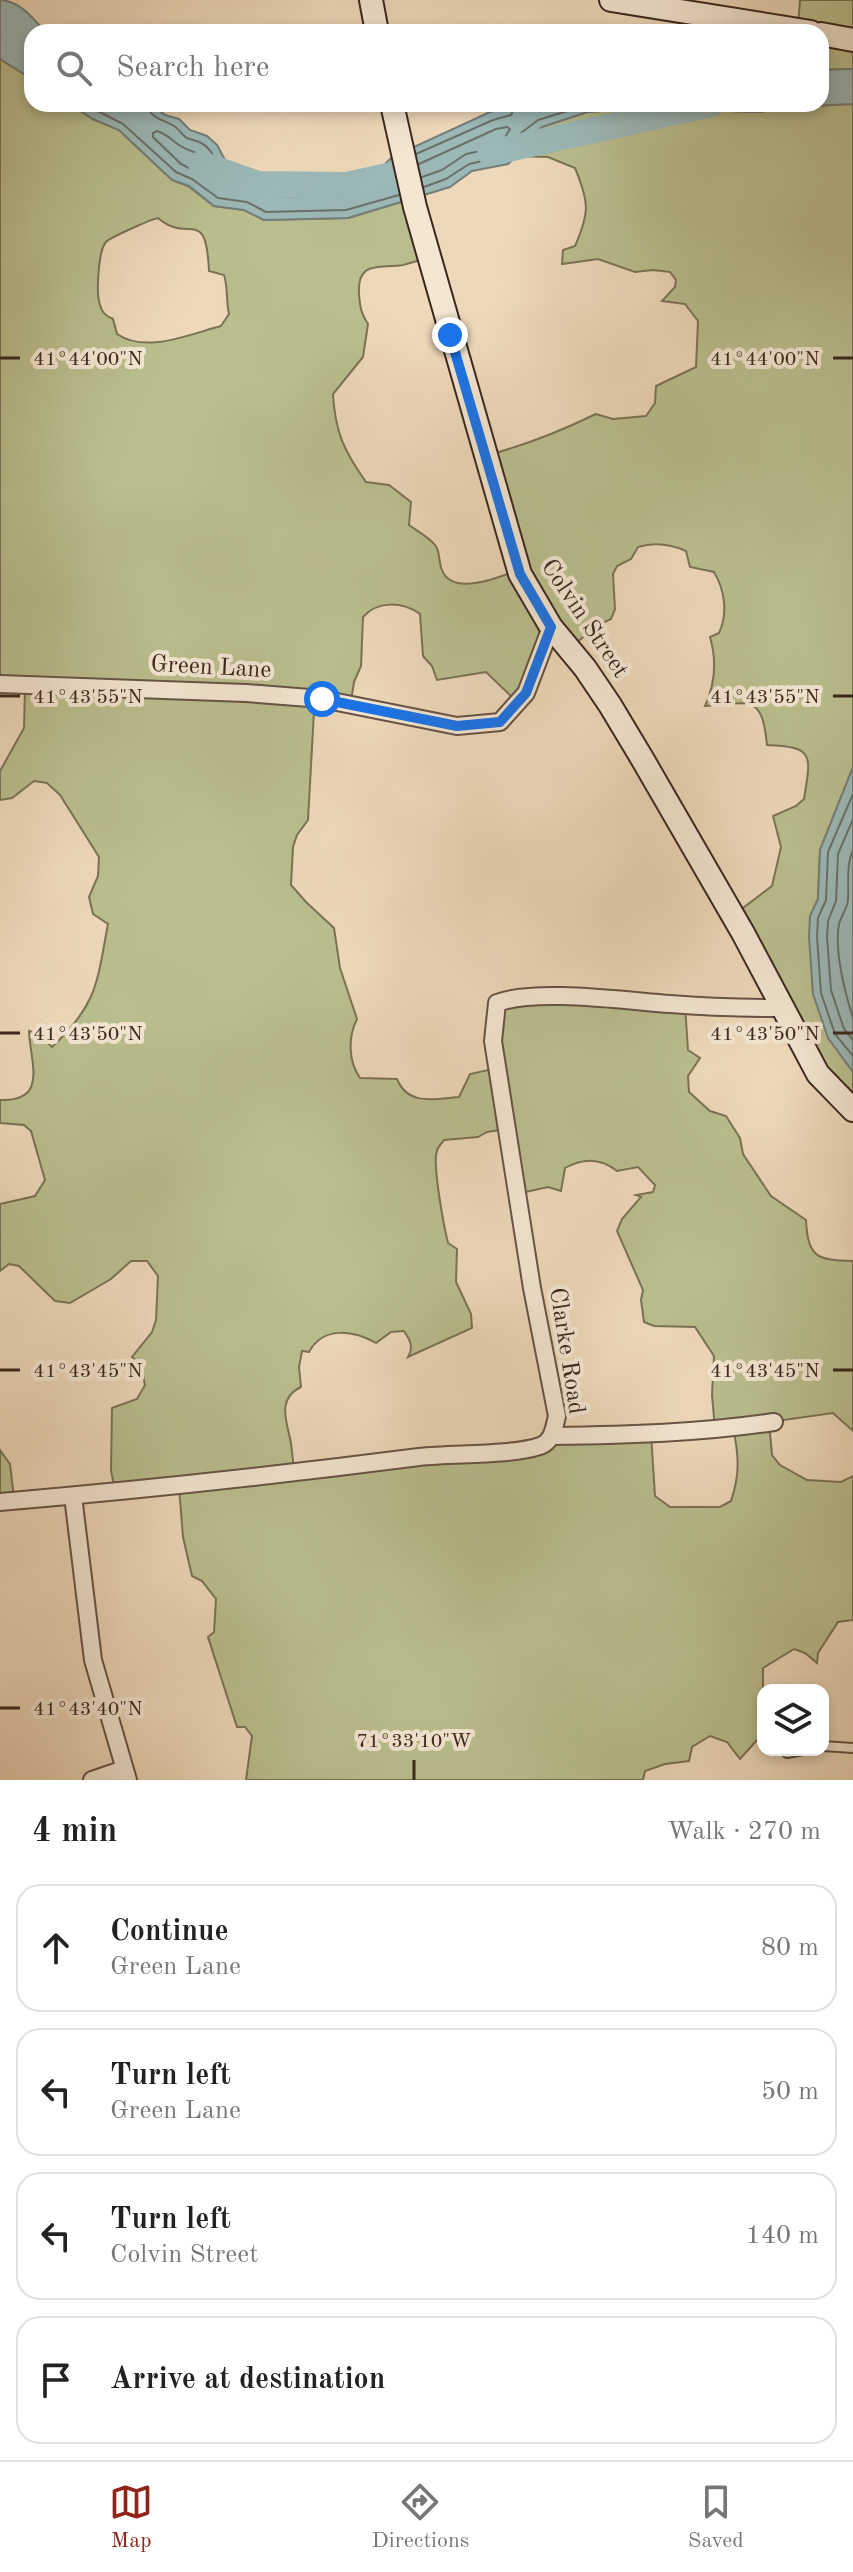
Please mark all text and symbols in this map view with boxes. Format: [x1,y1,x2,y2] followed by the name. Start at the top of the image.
[24,24,829,112] search box
[52,46,96,90] icon: search
[116,53,270,83] text: Search here
[432,317,468,353] route end
[33,350,143,370] text: 41°44'00"N
[710,350,820,370] text: 41°44'00"N
[536,556,632,682] street label: Colvin Street
[150,653,272,683] street label: Green Lane
[304,681,340,717] route start
[33,688,143,708] text: 41°43'55"N
[710,688,820,708] text: 41°43'55"N
[33,1025,143,1045] text: 41°43'50"N
[710,1025,820,1045] text: 41°43'50"N
[544,1286,588,1416] street label: Clarke Road
[33,1362,143,1382] text: 41°43'45"N
[710,1362,820,1382] text: 41°43'45"N
[757,1684,829,1756] map controls
[757,1684,829,1756] button: layers
[33,1700,143,1720] text: 41°43'40"N
[356,1732,472,1752] text: 71°33'10"W
[32,1815,117,1849] text: 4 min
[667,1819,821,1845] text: Walk · 270 m
[110,1917,229,1947] text: Continue
[34,1926,78,1970] icon: ahead
[761,1935,819,1961] text: 80 m
[110,1954,241,1980] text: Green Lane
[110,2061,231,2091] text: Turn left
[34,2070,78,2114] icon: left
[761,2079,819,2105] text: 50 m
[110,2098,241,2124] text: Green Lane
[110,2205,231,2235] text: Turn left
[34,2214,78,2258] icon: left
[746,2223,819,2249] text: 140 m
[110,2242,258,2268] text: Colvin Street
[34,2358,78,2402] icon: arrive
[110,2365,385,2395] text: Arrive at destination
[109,2480,153,2555] tab: Map
[372,2480,469,2555] tab: Directions
[688,2480,744,2555] tab: Saved

